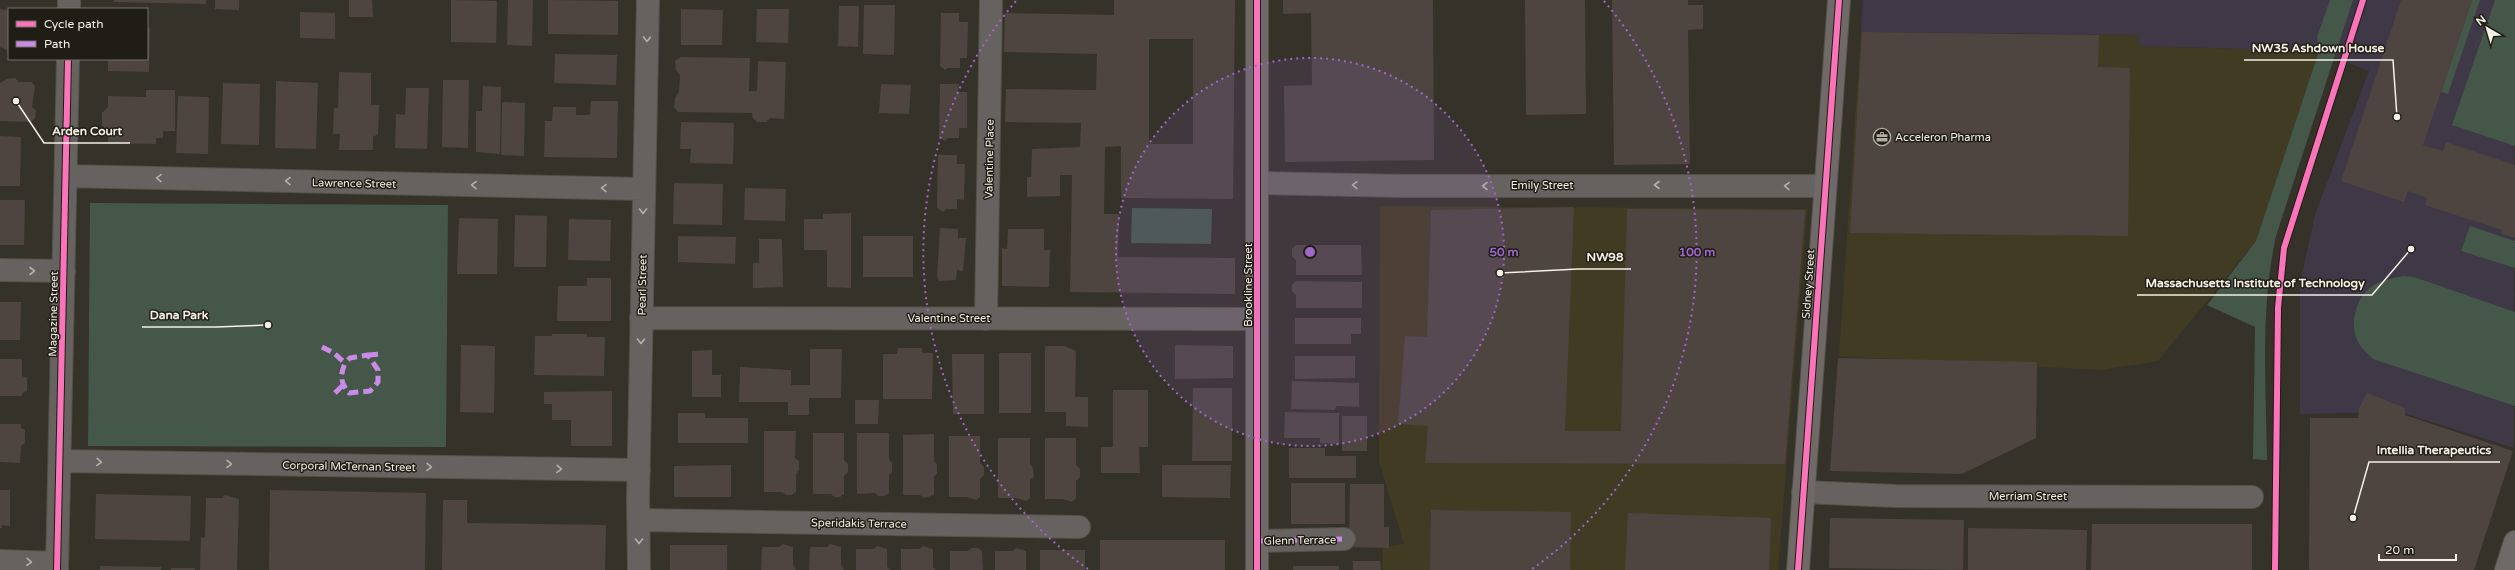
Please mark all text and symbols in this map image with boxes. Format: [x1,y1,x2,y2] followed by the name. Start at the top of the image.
[8,8,148,60] legend
[2467,8,2507,48] north arrow
[2474,13,2489,28] text: N
[44,17,103,31] text: Cycle path
[643,36,651,42] one-way arrow
[2244,36,2393,60] callout: NW35 Ashdown House
[44,37,70,51] text: Path
[2252,41,2385,55] text: NW35 Ashdown House
[44,119,130,143] callout: Arden Court
[982,119,997,199] street label: Valentine Place
[52,124,122,138] text: Arden Court
[1872,127,1892,147] office icon: Acceleron Pharma
[1895,131,1991,144] place label: Acceleron Pharma
[156,174,162,182] one-way arrow
[312,176,396,191] street label: Lawrence Street
[285,177,291,185] one-way arrow
[1511,179,1573,192] street label: Emily Street
[471,181,477,189] one-way arrow
[1352,181,1358,189] one-way arrow
[1654,181,1660,189] one-way arrow
[1482,182,1488,190] one-way arrow
[1784,182,1790,190] one-way arrow
[601,184,607,192] one-way arrow
[639,208,647,214] one-way arrow
[1242,243,1255,327] street label: Brookline Street
[1303,245,1317,259] centre of rings
[1489,245,1519,259] text: 50 m
[1578,245,1631,269] callout: NW98
[1679,245,1715,259] text: 100 m
[1800,249,1817,319] street label: Sidney Street
[1587,250,1624,264] text: NW98
[635,254,650,316] street label: Pearl Street
[29,267,35,275] one-way arrow
[46,271,61,357] street label: Magazine Street
[2137,271,2372,295] callout: Massachusetts Institute of Technology
[2145,276,2365,291] text: Massachusetts Institute of Technology
[142,303,216,327] callout: Dana Park
[150,308,209,322] text: Dana Park
[908,312,990,325] street label: Valentine Street
[637,338,645,344] one-way arrow
[2369,438,2500,462] callout: Intellia Therapeutics
[2377,443,2492,458] text: Intellia Therapeutics
[96,458,102,466] one-way arrow
[282,459,416,474] street label: Corporal McTernan Street
[226,460,232,468] one-way arrow
[426,463,432,471] one-way arrow
[556,464,562,473] one-way arrow
[1989,490,2067,503] street label: Merriam Street
[811,516,907,531] street label: Speridakis Terrace
[1264,533,1336,548] street label: Glenn Terrace
[2379,536,2456,562] scale bar
[635,538,643,544] one-way arrow
[2385,543,2414,557] text: 20 m
[26,558,32,566] one-way arrow

